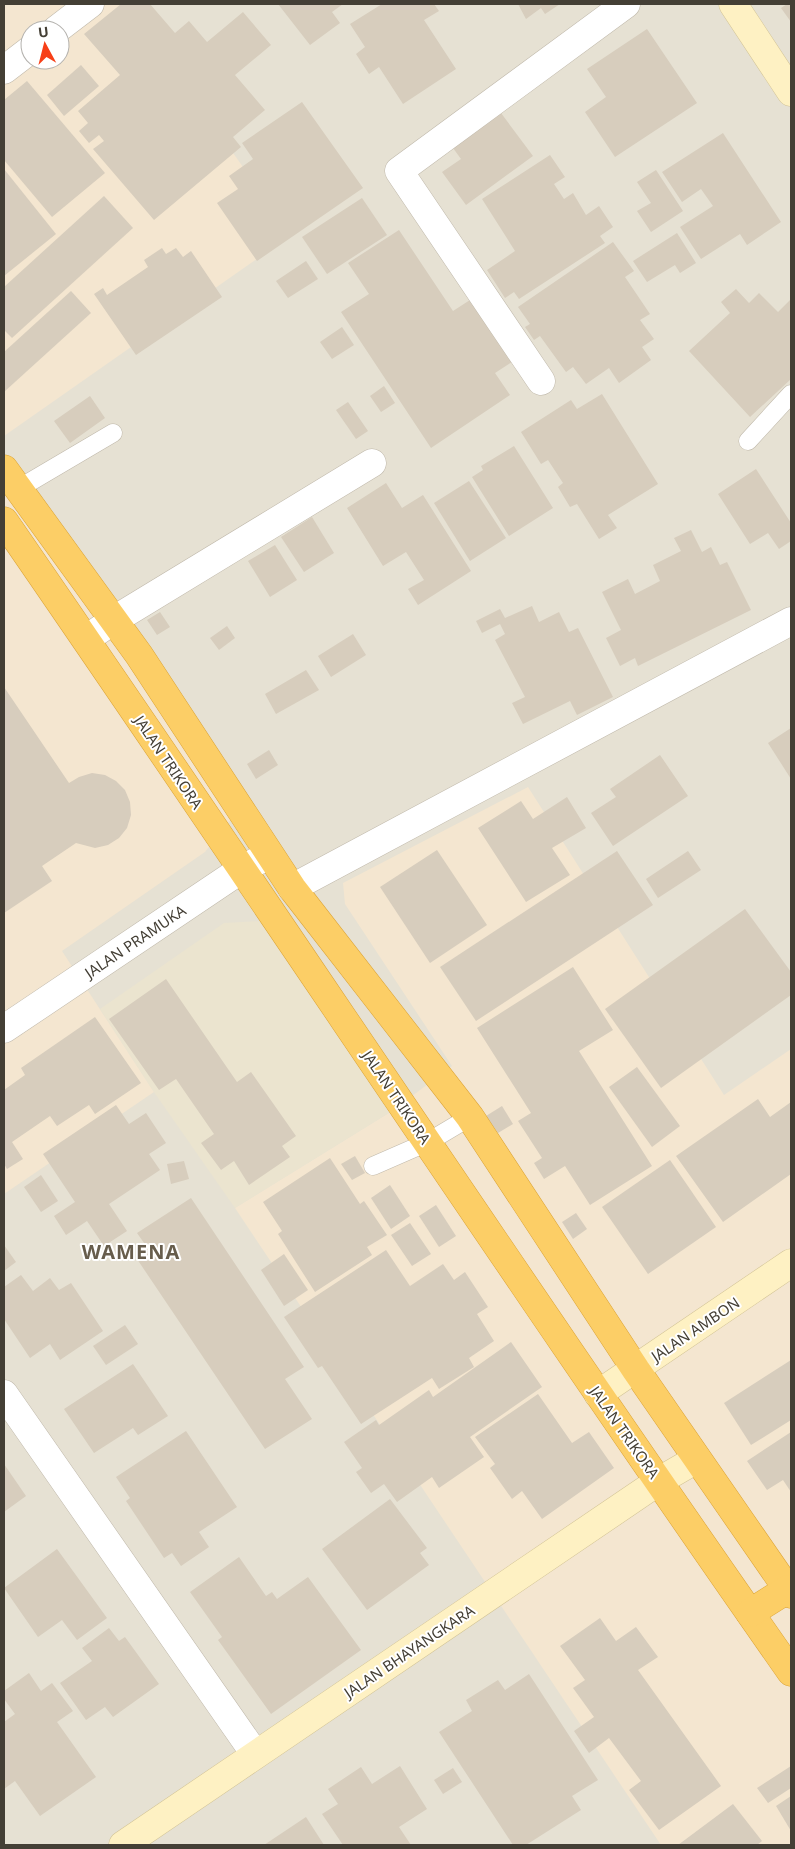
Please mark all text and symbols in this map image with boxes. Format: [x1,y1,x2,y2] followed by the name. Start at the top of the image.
[20,20,70,70] north arrow
[37,22,50,42] text: U
[129,710,208,813] street label: JALAN TRIKORA
[79,900,190,983] street label: JALAN PRAMUKA
[357,1045,436,1148] street label: JALAN TRIKORA
[82,1238,180,1265] district label: WAMENA
[645,1292,743,1367] street label: JALAN AMBON
[584,1380,665,1483] street label: JALAN TRIKORA
[338,1600,478,1703] street label: JALAN BHAYANGKARA

